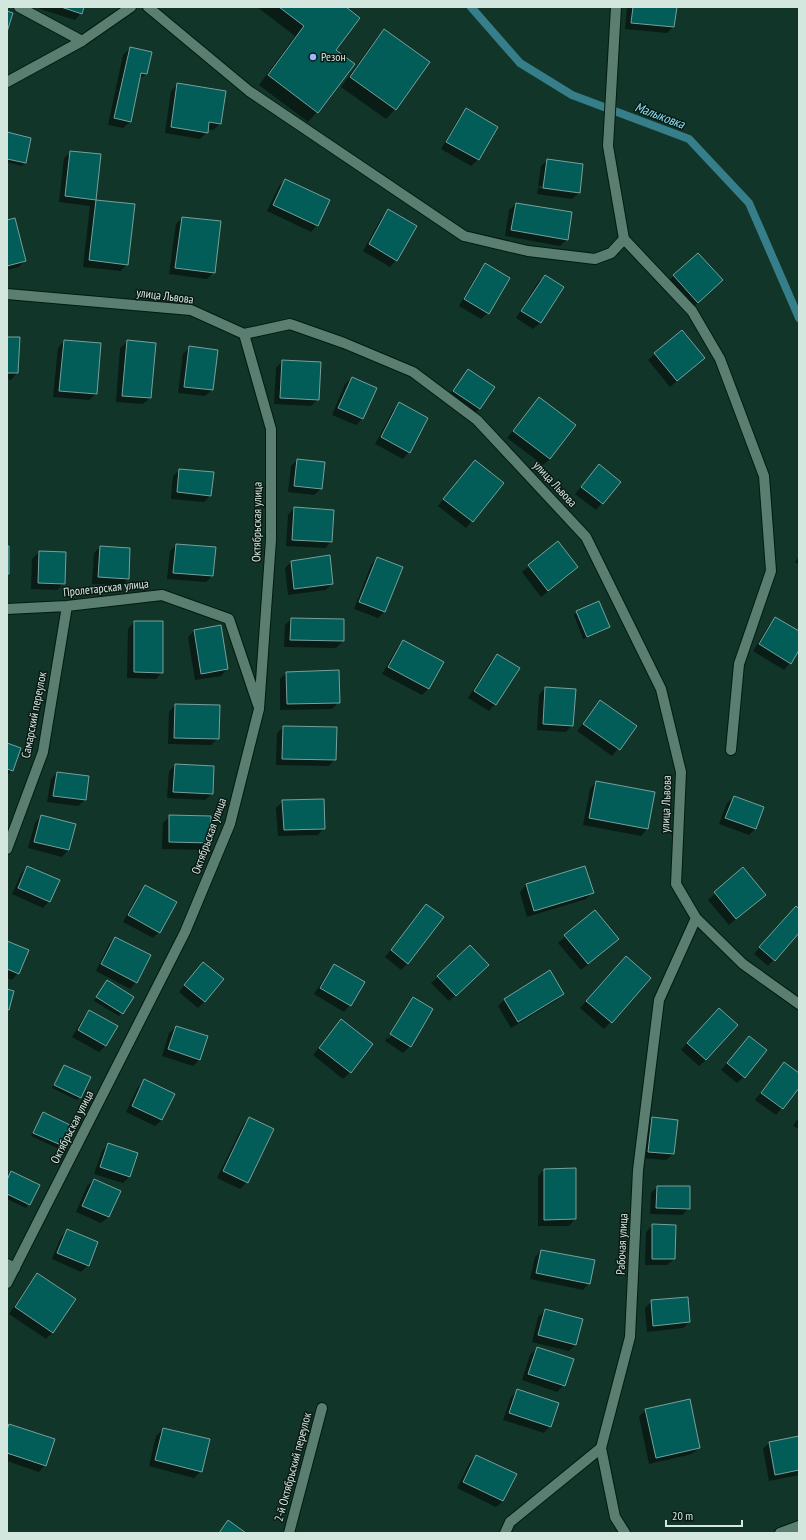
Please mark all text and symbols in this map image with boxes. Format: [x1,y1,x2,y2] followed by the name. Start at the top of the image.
[321,49,346,64] place label: Резон
[308,52,318,62] marker: Резон
[633,98,688,133] water label: Малыковка
[136,285,195,306] street label: улица Львова
[530,458,581,510] street label: улица Львова
[248,482,265,562] street label: Октябрьская улица
[62,576,150,599] street label: Пролетарская улица
[18,670,49,759] street label: Самарский переулок
[657,775,674,833] street label: улица Львова
[188,795,229,876] street label: Октябрьская улица
[47,1088,96,1166] street label: Октябрьская улица
[612,1213,631,1275] street label: Рабочая улица
[271,1410,314,1523] street label: 2-й Октябрьский переулок
[666,1502,742,1528] scale bar
[672,1508,693,1523] text: 20 m

